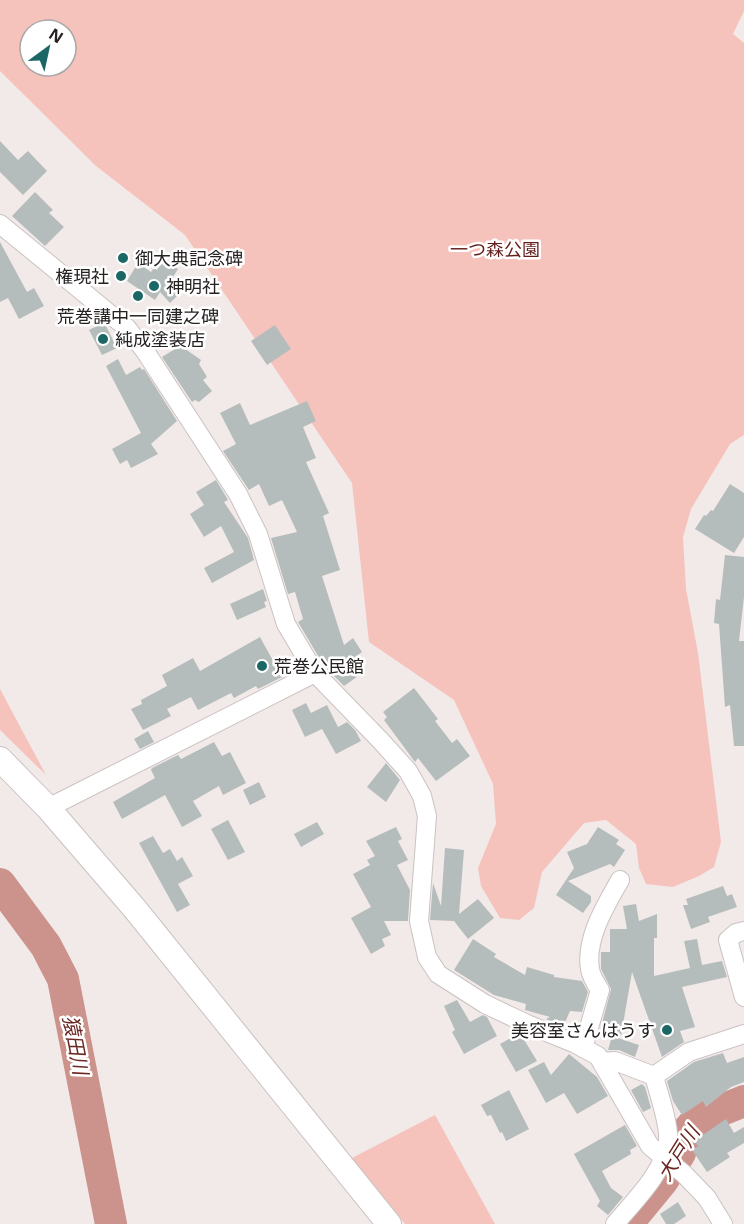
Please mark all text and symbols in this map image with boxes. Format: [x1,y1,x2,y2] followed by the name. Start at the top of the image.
[18,18,78,78] north arrow
[45,23,68,48] text: N
[450,237,540,261] park label: 一つ森公園
[135,246,243,270] place label: 御大典記念碑
[116,251,130,265] marker: 御大典記念碑
[55,264,109,288] place label: 権現社
[114,269,128,283] marker: 権現社
[166,274,220,298] place label: 神明社
[147,279,161,293] marker: 神明社
[131,289,145,303] marker: 荒巻講中一同建之碑
[57,304,219,328] place label: 荒巻講中一同建之碑
[115,327,205,351] place label: 純成塗装店
[96,332,110,346] marker: 純成塗装店
[274,654,364,678] place label: 荒巻公民館
[255,659,269,673] marker: 荒巻公民館
[57,1013,95,1079] water label: 猿田川
[511,1018,655,1042] place label: 美容室さんはうす
[660,1023,674,1037] marker: 美容室さんはうす
[651,1119,706,1186] water label: 大戸川

